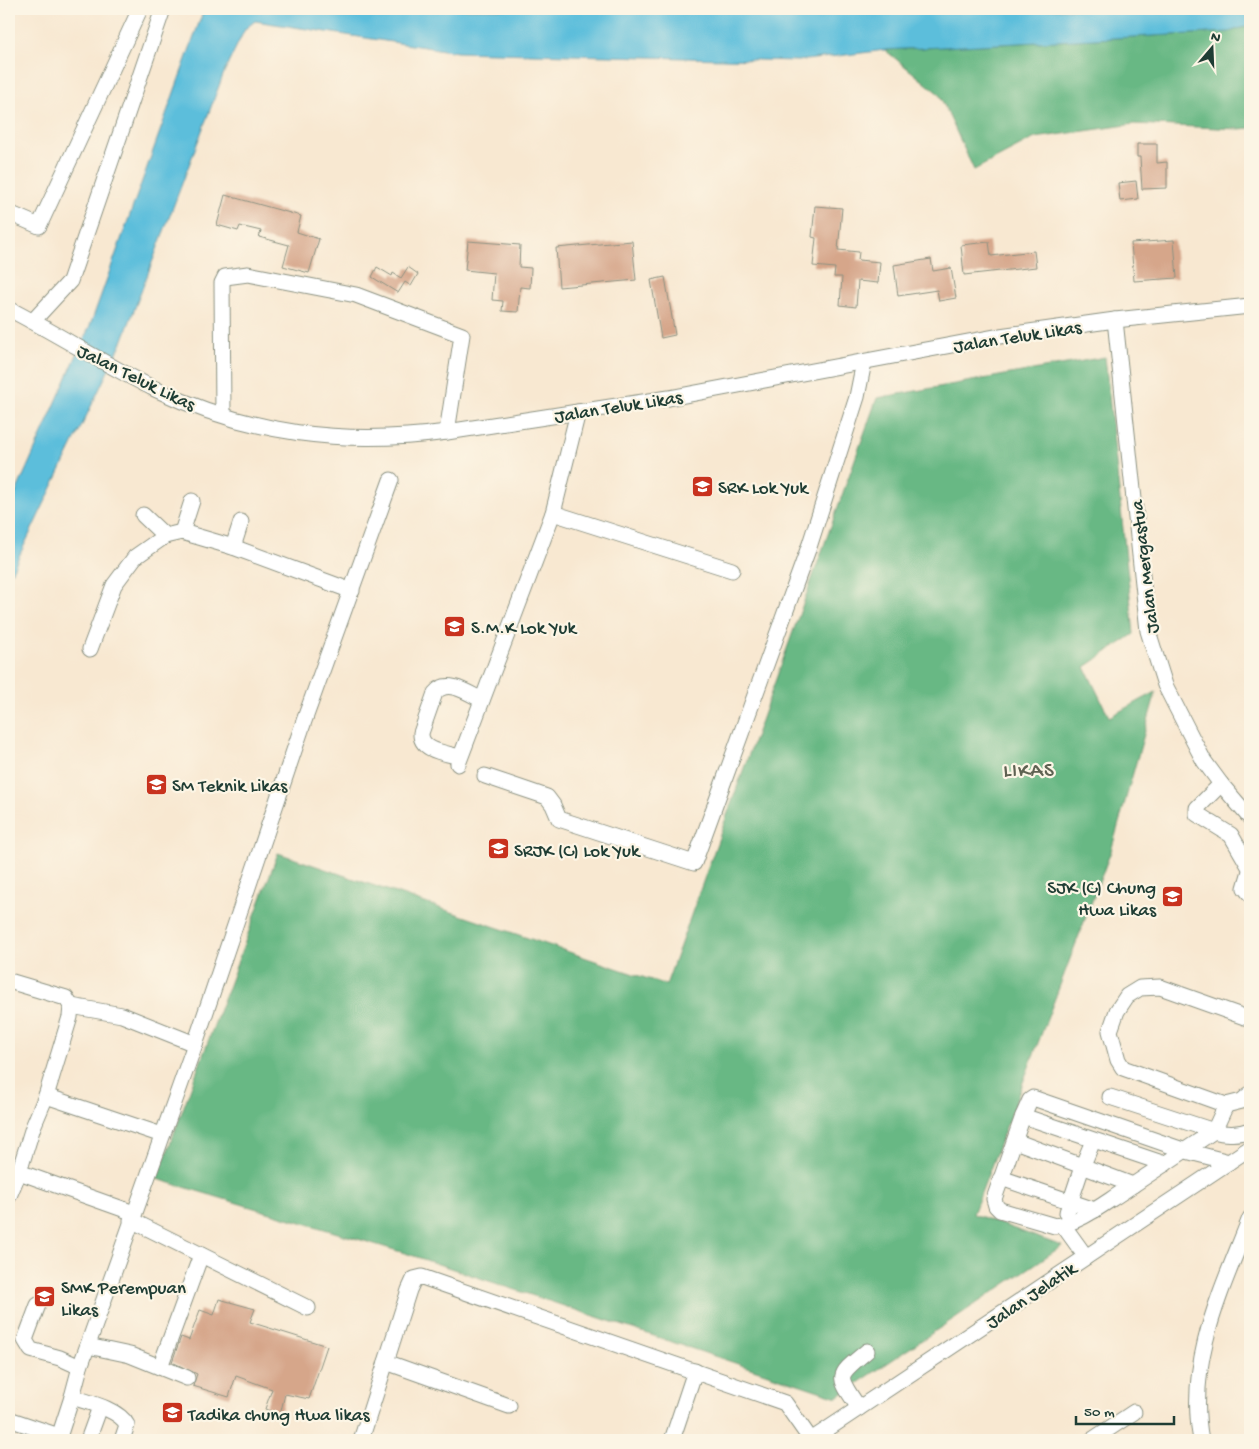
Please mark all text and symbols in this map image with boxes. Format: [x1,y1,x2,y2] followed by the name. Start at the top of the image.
[1186,22,1236,72] north arrow
[1208,29,1223,48] text: N
[952,317,1084,360] street label: Jalan Teluk Likas
[72,341,199,418] street label: Jalan Teluk Likas
[553,387,685,430] street label: Jalan Teluk Likas
[690,474,714,498] school or university icon: SRK Lok Yuk
[718,478,809,501] place label: SRK Lok Yuk
[1127,497,1166,635] street label: Jalan Mergastua
[443,614,467,638] school or university icon: S.M.K Lok Yuk
[471,618,577,641] place label: S.M.K Lok Yuk
[1003,760,1055,785] district label: LIKAS
[144,772,168,796] school or university icon: SM Teknik Likas
[172,776,288,799] place label: SM Teknik Likas
[486,837,510,861] school or university icon: SRJK (C) Lok Yuk
[514,841,641,864] place label: SRJK (C) Lok Yuk
[1047,878,1157,923] place label: SJK (C) Chung Hwa Likas
[1160,885,1184,909] school or university icon: SJK (C) Chung Hwa Likas
[982,1257,1083,1335] street label: Jalan Jelatik
[61,1278,186,1323] place label: SMK Perempuan Likas
[33,1285,57,1309] school or university icon: SMK Perempuan Likas
[1076,1394,1174,1426] scale bar
[160,1401,184,1425] school or university icon: Tadika chung Hwa likas
[1084,1404,1115,1422] text: 50 m
[187,1405,370,1428] place label: Tadika chung Hwa likas

